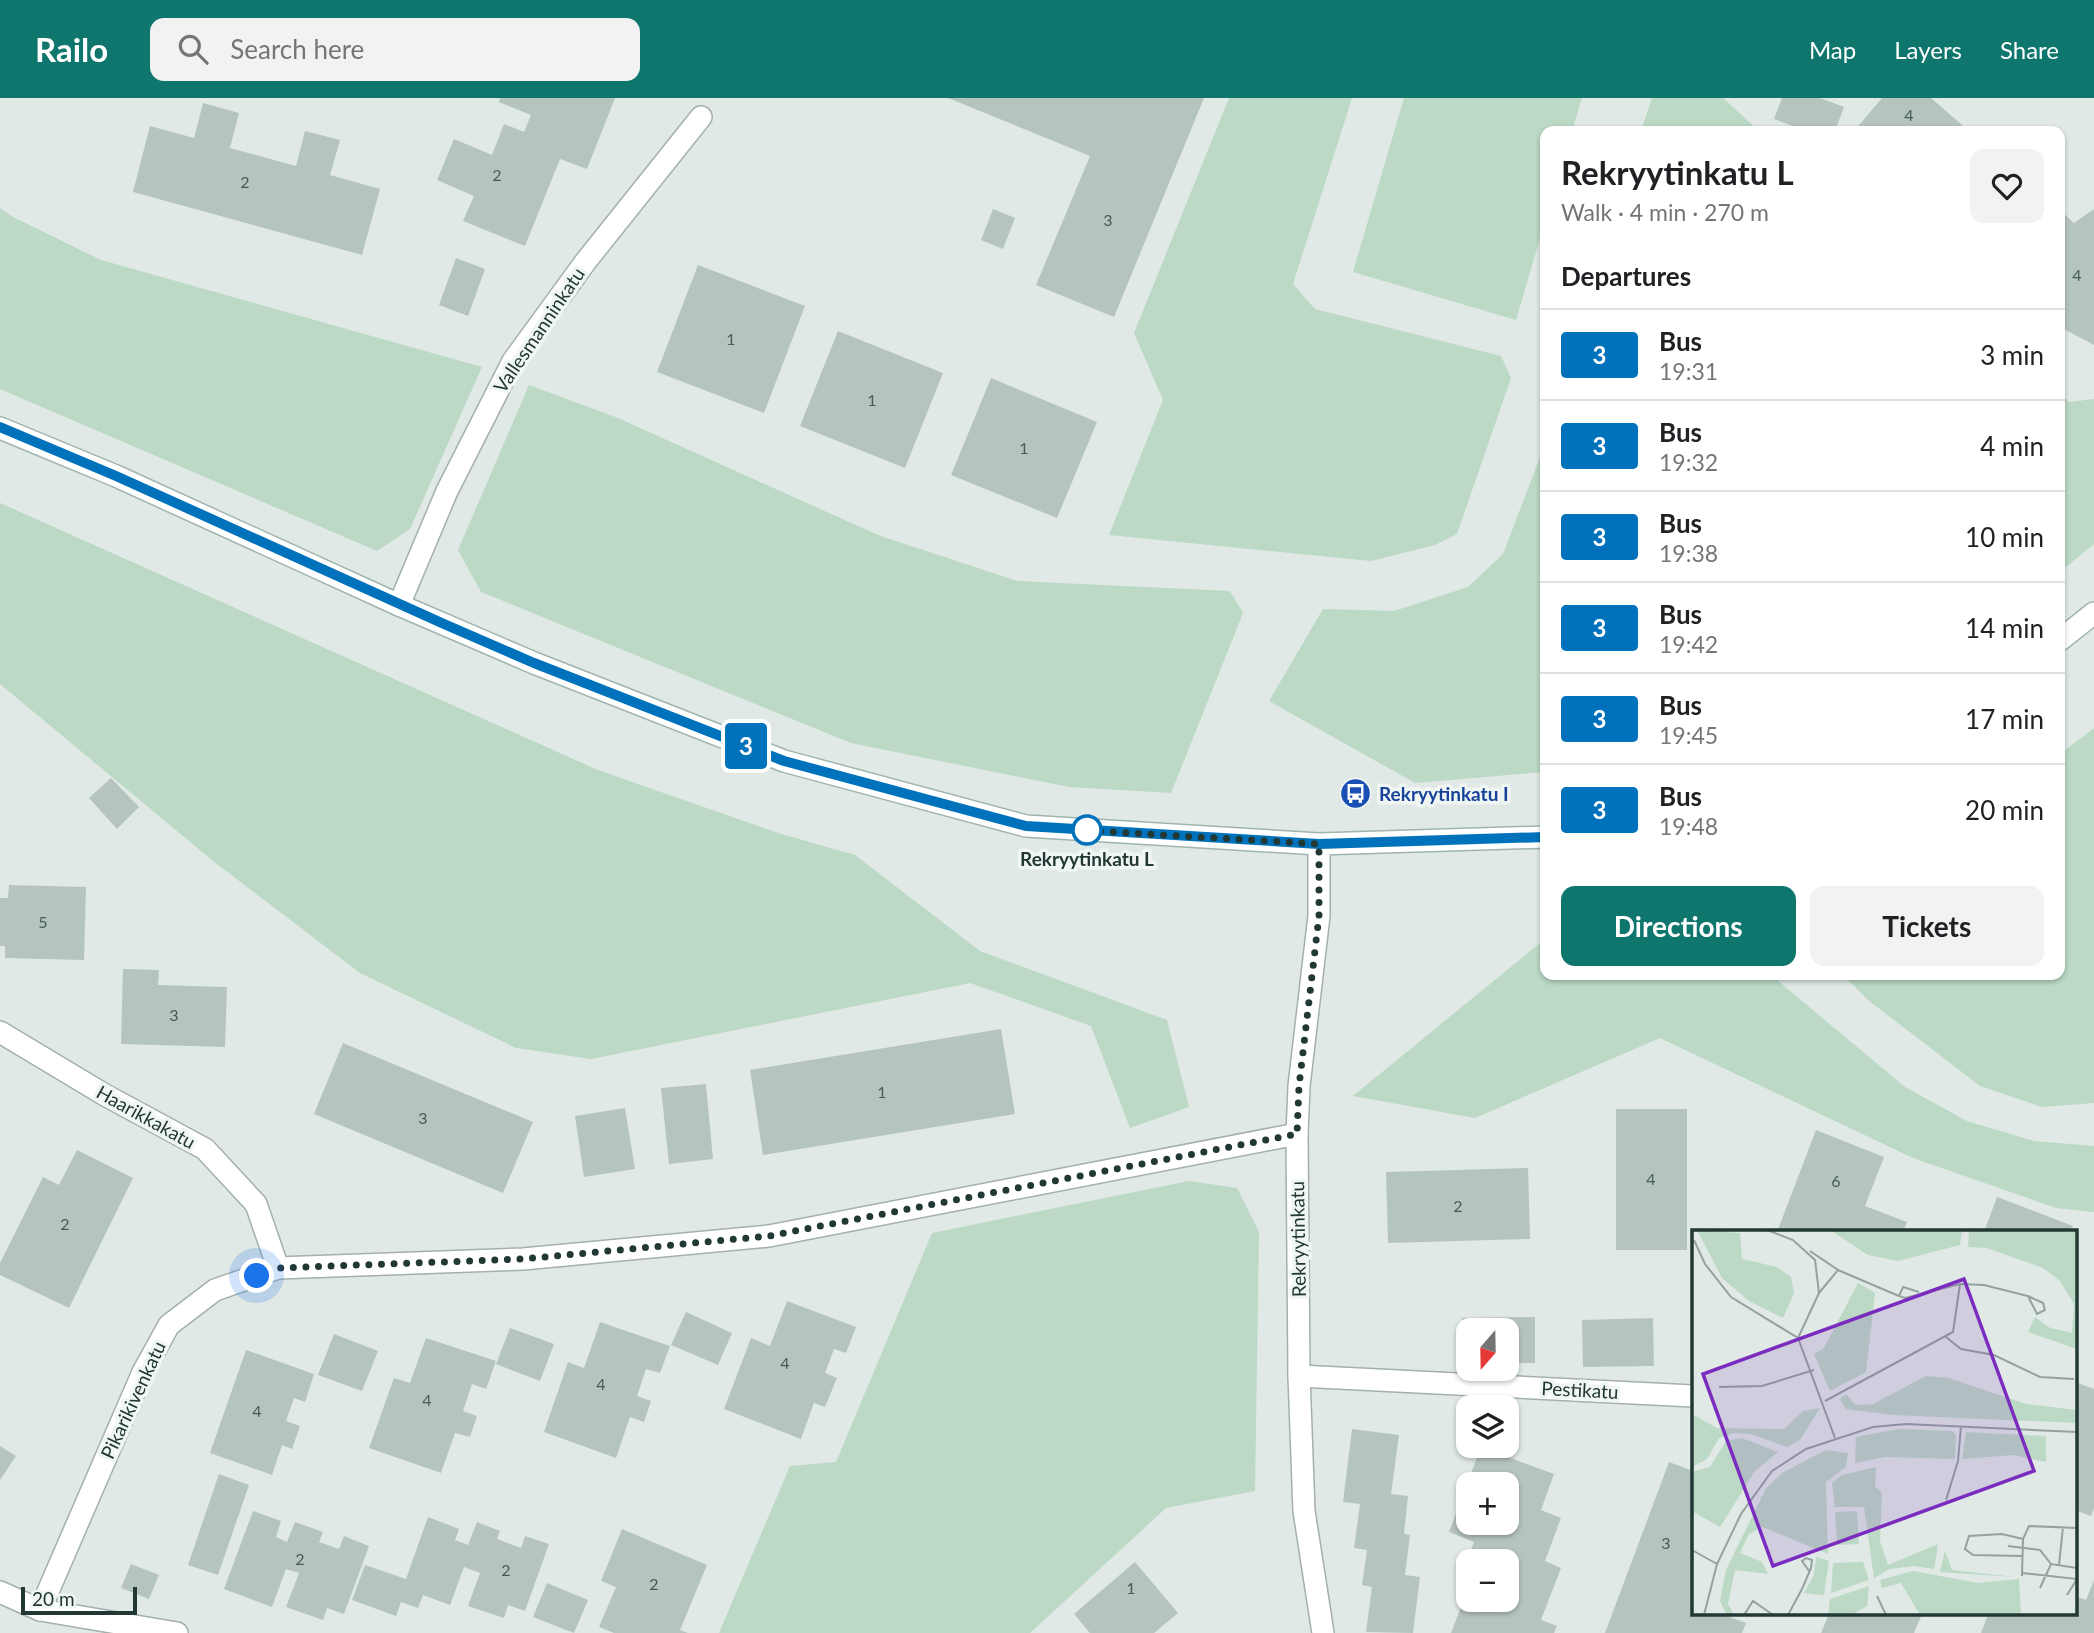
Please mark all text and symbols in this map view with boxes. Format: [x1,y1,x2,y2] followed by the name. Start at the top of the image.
[150,18,640,81] search box
[35,29,108,69] text: Railo
[174,30,212,68] icon: search
[230,33,364,65] text: Search here
[1809,35,1856,64] text: Map
[1894,35,1962,64] text: Layers
[2000,35,2059,64] text: Share
[1904,105,1914,124] house number: 4
[1970,149,2044,223] button: heart
[1561,152,1794,192] text: Rekryytinkatu L
[492,165,502,184] house number: 2
[240,172,250,191] house number: 2
[1561,198,1769,226] text: Walk · 4 min · 270 m
[1103,210,1113,229] house number: 3
[1561,260,1691,292] text: Departures
[488,263,589,397] street label: Vallesmanninkatu
[2072,265,2082,284] house number: 4
[1659,325,1702,357] text: Bus
[726,329,736,348] house number: 1
[1980,339,2044,371] text: 3 min
[1593,340,1606,369] text: 3
[1659,357,1718,385] text: 19:31
[867,390,877,409] house number: 1
[1659,416,1702,448] text: Bus
[1980,430,2044,462] text: 4 min
[1593,431,1606,460] text: 3
[1019,438,1029,457] house number: 1
[1659,448,1718,476] text: 19:32
[1659,507,1702,539] text: Bus
[1965,521,2044,553] text: 10 min
[1593,522,1606,551] text: 3
[1659,539,1718,567] text: 19:38
[1659,598,1702,630] text: Bus
[1965,612,2044,644] text: 14 min
[1593,613,1606,642] text: 3
[1659,630,1718,658] text: 19:42
[1659,689,1702,721] text: Bus
[1965,703,2044,735] text: 17 min
[1593,704,1606,733] text: 3
[1659,721,1718,749] text: 19:45
[723,723,769,769] line badge: 3
[739,731,753,760] text: 3
[1339,777,1373,811] bus stop icon: Rekryytinkatu I
[1659,780,1702,812] text: Bus
[1379,782,1509,805] place label: Rekryytinkatu I
[1965,794,2044,826] text: 20 min
[1593,795,1606,824] text: 3
[1659,812,1718,840] text: 19:48
[1072,815,1102,845] marker: Rekryytinkatu L
[1020,847,1154,870] place label: Rekryytinkatu L
[1561,886,1796,966] button: Directions
[1810,886,2044,966] button: Tickets
[38,912,48,931] house number: 5
[169,1005,179,1024] house number: 3
[93,1080,200,1153] street label: Haarikkakatu
[877,1082,887,1101] house number: 1
[418,1108,428,1127] house number: 3
[1646,1169,1656,1188] house number: 4
[1831,1171,1841,1190] house number: 6
[1285,1181,1310,1297] street label: Rekryytinkatu
[1453,1196,1463,1215] house number: 2
[60,1214,70,1233] house number: 2
[1692,1230,2076,1616] inset map
[239,1258,274,1293] your location
[1456,1318,1519,1381] north arrow
[1456,1318,1519,1612] map controls
[95,1337,170,1462] street label: Pikarikivenkatu
[780,1353,790,1372] house number: 4
[596,1374,606,1393] house number: 4
[1541,1376,1619,1403] street label: Pestikatu
[422,1390,432,1409] house number: 4
[1456,1395,1519,1458] button: layers
[252,1401,262,1420] house number: 4
[1456,1472,1519,1535] button: +
[1661,1533,1671,1552] house number: 3
[295,1549,305,1568] house number: 2
[1456,1549,1519,1612] button: −
[501,1560,511,1579] house number: 2
[649,1574,659,1593] house number: 2
[1126,1578,1136,1597] house number: 1
[21,1584,136,1616] scale bar
[32,1587,75,1610] text: 20 m

